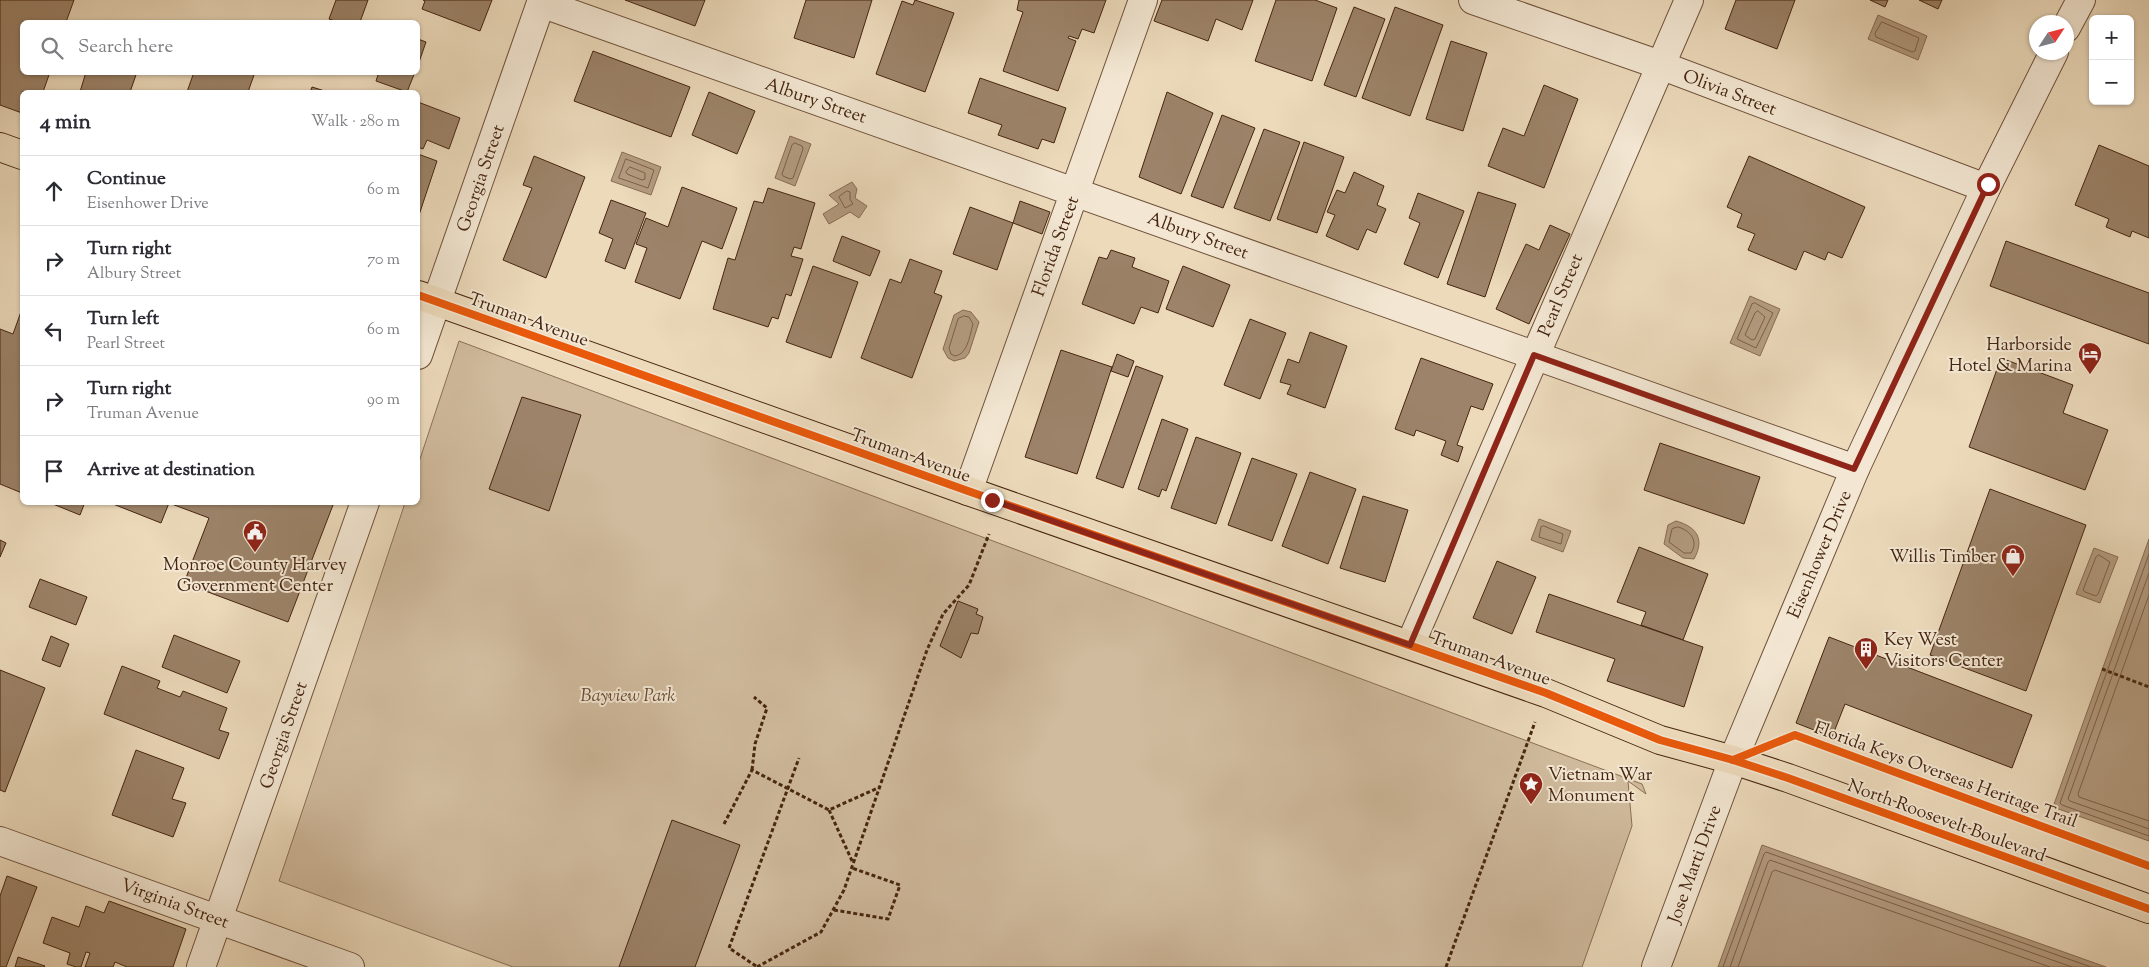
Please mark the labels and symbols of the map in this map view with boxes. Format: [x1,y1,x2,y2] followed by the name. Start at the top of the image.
[2029,15,2074,60] north arrow
[1679,64,1780,124] street label: Olivia Street
[761,72,870,131] street label: Albury Street
[451,121,512,236] street label: Georgia Street
[1977,173,2000,196] route start
[1027,193,1087,301] street label: Florida Street
[1143,207,1252,267] street label: Albury Street
[1533,250,1591,341] street label: Pearl Street
[465,287,592,355] street label: Truman Avenue
[1948,333,2072,380] place label: Harborside Hotel & Marina
[2077,341,2103,375] hotel icon: Harborside Hotel & Marina
[847,423,974,491] street label: Truman Avenue
[1782,487,1860,623] street label: Eisenhower Drive
[981,489,1004,512] route end
[242,519,268,553] public building icon: Monroe County Harvey Government Center
[2000,543,2026,577] shop icon: Willis Timber
[1889,545,1996,571] place label: Willis Timber
[163,553,347,600] place label: Monroe County Harvey Government Center
[1427,626,1554,694] street label: Truman Avenue
[1884,628,2003,675] place label: Key West Visitors Center
[1853,636,1879,670] building icon: Key West Visitors Center
[254,678,315,793] street label: Georgia Street
[581,684,675,710] park label: Bayview Park
[1810,716,2081,836] street label: Florida Keys Overseas Heritage Trail
[1548,763,1653,810] place label: Vietnam War Monument
[1518,771,1544,805] place icon: Vietnam War Monument
[1843,774,2049,870] street label: North Roosevelt Boulevard
[1662,802,1729,928] street label: Jose Marti Drive
[117,873,232,937] street label: Virginia Street

